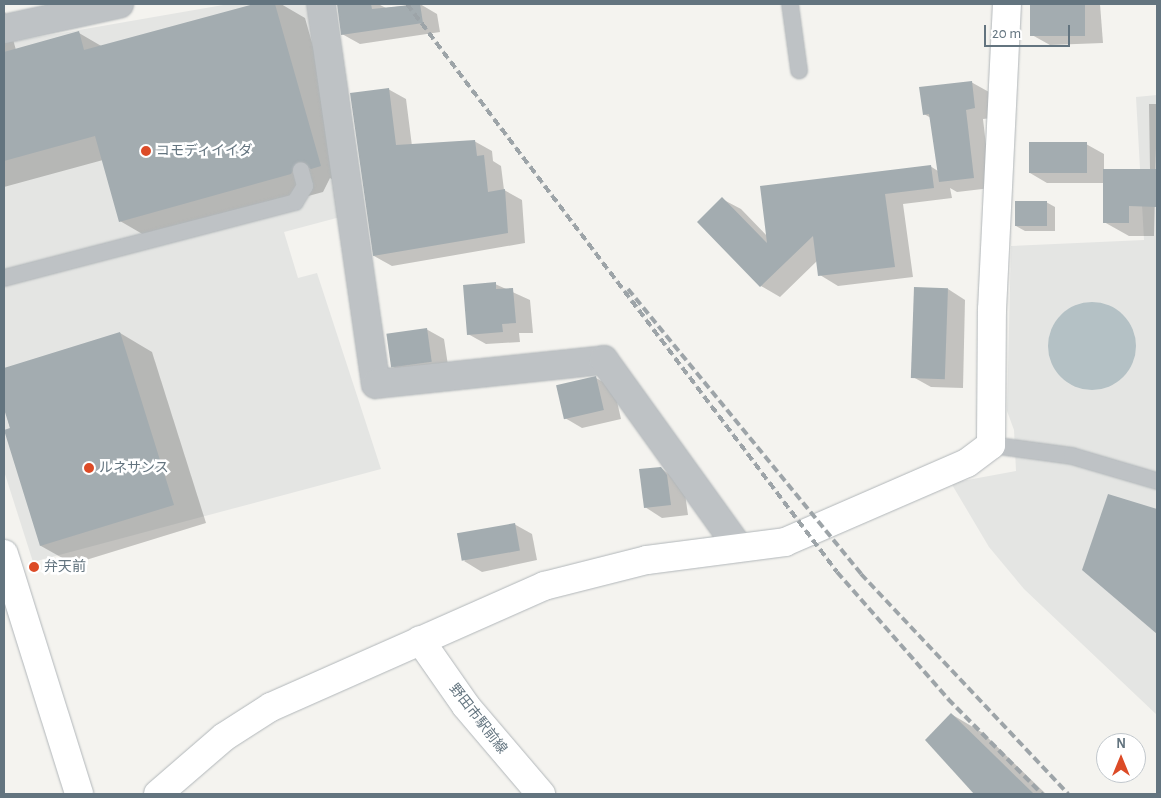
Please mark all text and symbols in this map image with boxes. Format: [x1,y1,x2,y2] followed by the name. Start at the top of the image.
[986,15,1072,47] scale bar
[992,26,1021,41] text: 20 m
[156,143,254,159] place label: コモディイイダ
[140,145,152,157] marker: コモディイイダ
[99,460,169,476] place label: ルネサンス
[83,462,95,474] marker: ルネサンス
[44,559,86,575] place label: 弁天前
[28,561,40,573] marker: 弁天前
[446,681,510,757] street label: 野田市駅前線
[1096,733,1146,783] north arrow
[1116,737,1126,751] text: N

